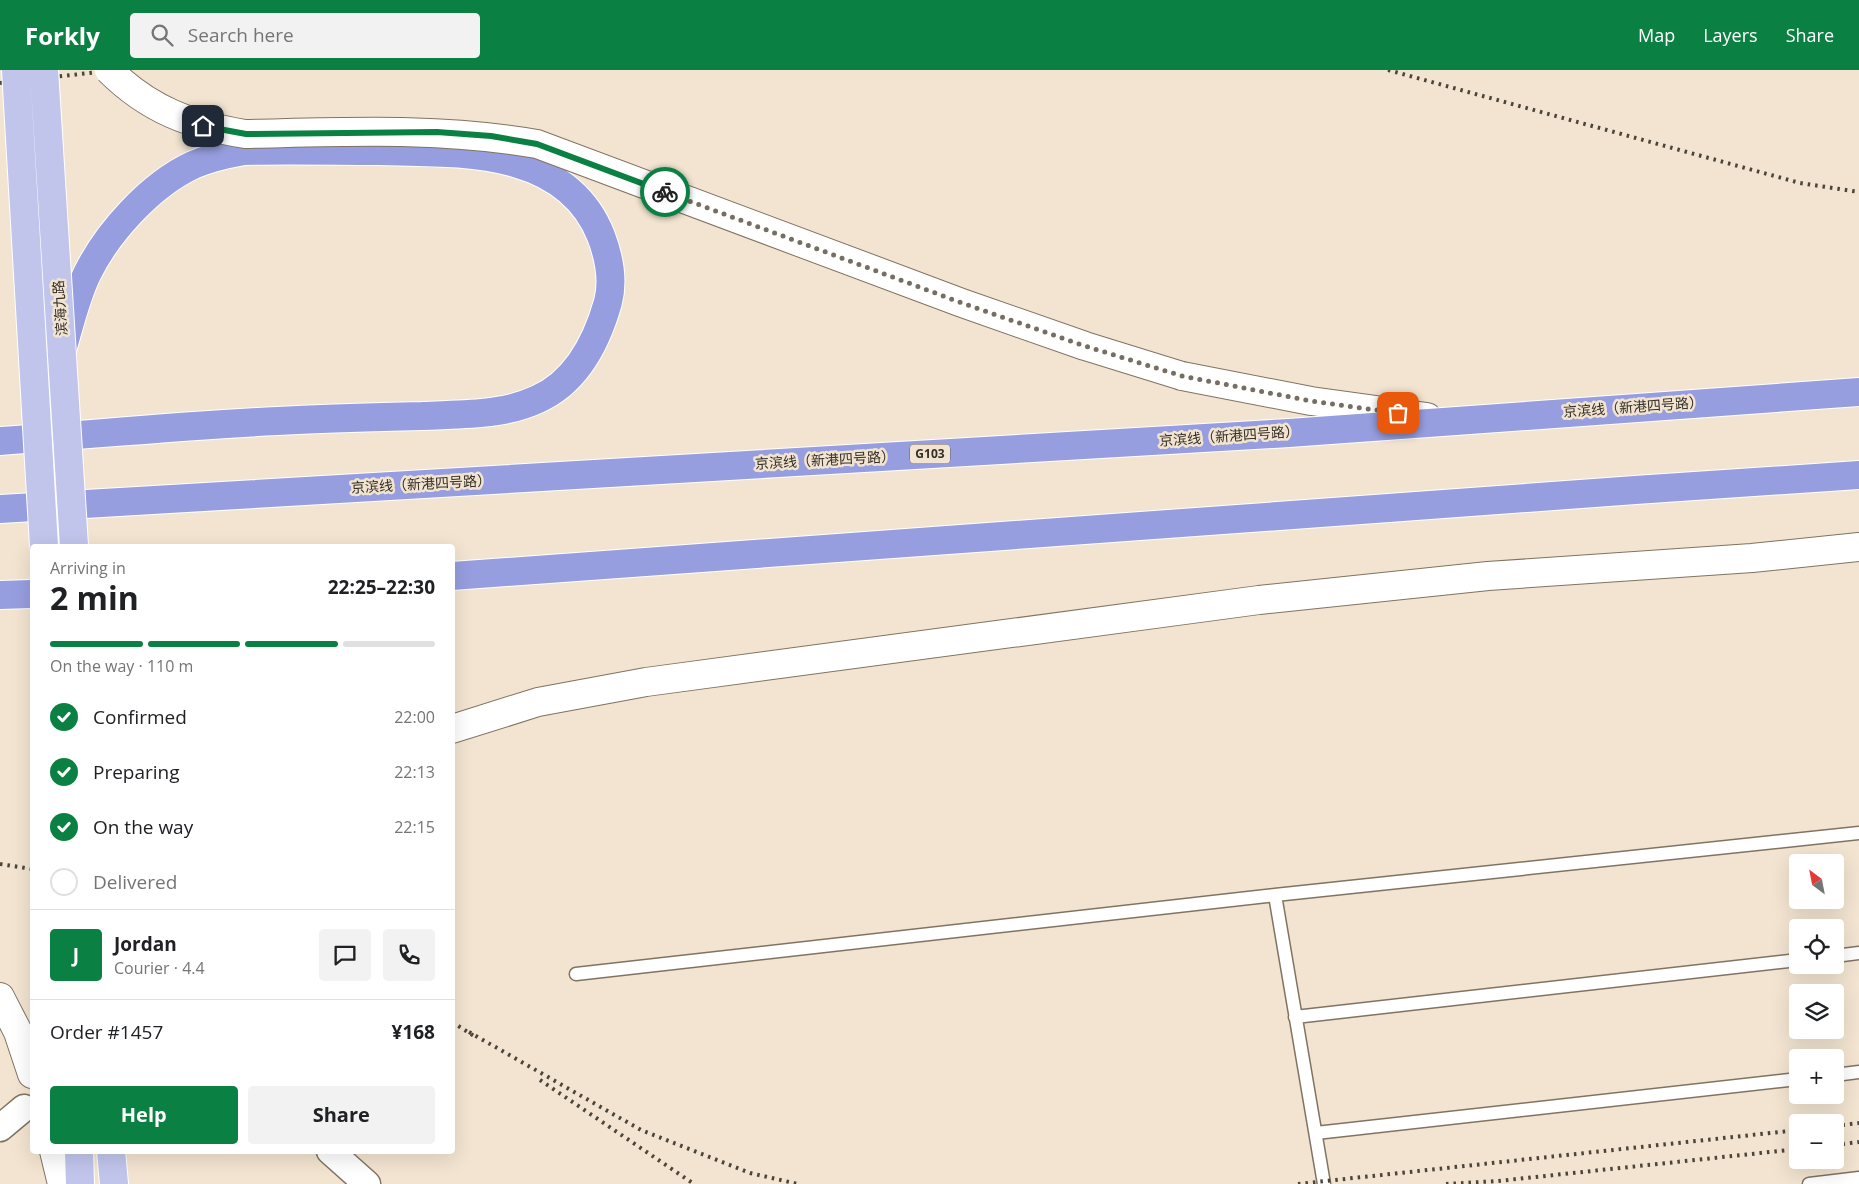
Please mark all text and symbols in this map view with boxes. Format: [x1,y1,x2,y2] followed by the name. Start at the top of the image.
[130,13,480,58] search box
[25,19,100,52] text: Forkly
[148,21,176,49] icon: search
[188,22,294,48] text: Search here
[1638,23,1675,47] text: Map
[1703,23,1758,47] text: Layers
[1786,23,1834,47] text: Share
[182,105,224,147] pin
[189,112,217,140] icon: home
[640,167,690,217] courier
[651,178,679,206] icon: bike
[48,279,71,337] street label: 滨海九路
[1377,392,1419,434] pin
[1562,392,1703,421] street label: 京滨线（新港四号路）
[1384,399,1412,427] icon: bag
[1158,421,1299,450] street label: 京滨线（新港四号路）
[910,444,950,464] road number: G103
[755,446,895,473] street label: 京滨线（新港四号路）
[351,470,491,497] street label: 京滨线（新港四号路）
[50,557,126,579] text: Arriving in
[328,574,435,600] text: 22:25–22:30
[50,576,139,619] text: 2 min
[50,655,193,677] text: On the way · 110 m
[50,703,78,731] icon: check
[93,704,187,730] text: Confirmed
[394,706,435,728] text: 22:00
[50,758,78,786] icon: check
[93,759,180,785] text: Preparing
[394,761,435,783] text: 22:13
[50,813,78,841] icon: check
[93,814,193,840] text: On the way
[394,816,435,838] text: 22:15
[1789,854,1844,909] north arrow
[1789,854,1844,1169] map controls
[93,869,177,895] text: Delivered
[1789,919,1844,974] button: locate
[319,929,371,981] button: chat
[383,929,435,981] button: phone
[114,931,177,957] text: Jordan
[73,942,79,968] text: J
[114,957,205,979] text: Courier · 4.4
[1789,984,1844,1039] button: layers
[50,1019,163,1045] text: Order #1457
[392,1019,435,1045] text: ¥168
[1789,1049,1844,1104] button: +
[50,1086,238,1144] button: Help
[248,1086,435,1144] button: Share
[1789,1114,1844,1169] button: −

